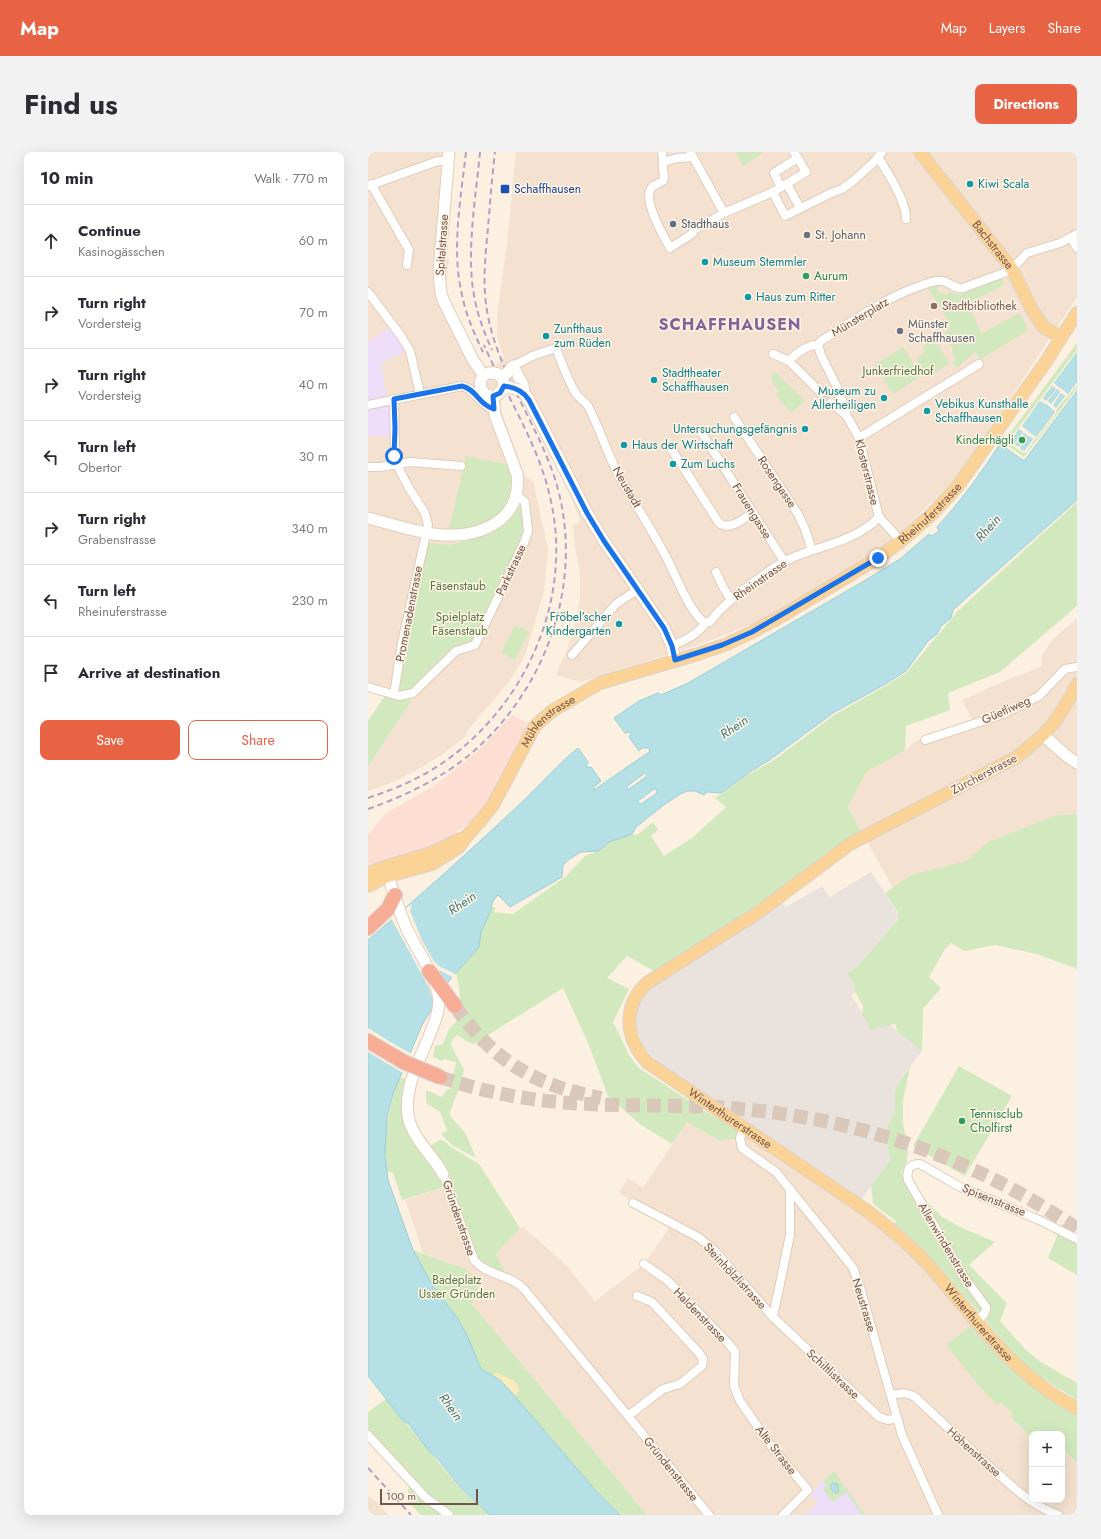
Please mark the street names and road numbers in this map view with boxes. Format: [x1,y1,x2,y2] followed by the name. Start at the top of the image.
[431,214,453,276] street label: Spitalstrasse
[968,216,1018,273] street label: Bachstrasse
[828,293,893,341] street label: Münsterplatz
[850,437,884,507] street label: Klosterstrasse
[753,452,801,512] street label: Rosengasse
[608,463,646,511] street label: Neustadt
[894,479,966,549] street label: Rheinuferstrasse
[728,480,776,542] street label: Frauengasse
[491,541,531,599] street label: Parkstrasse
[729,555,791,605] street label: Rheinstrasse
[391,565,427,663] street label: Promenadenstrasse
[516,690,579,751] street label: Mühlenstrasse
[979,691,1033,729] street label: Güetliweg
[948,749,1020,799] street label: Zürcherstrasse
[684,1083,776,1153] street label: Winterthurerstrasse
[438,1178,480,1258] street label: Gründenstrasse
[959,1179,1029,1221] street label: Spisenstrasse
[914,1199,978,1291] street label: Allenwindenstrasse
[699,1239,771,1313] street label: Steinhölzlistrasse
[847,1276,881,1334] street label: Neustrasse
[940,1280,1017,1366] street label: Winterthurerstrasse
[669,1284,731,1346] street label: Haldenstrasse
[802,1345,864,1403] street label: Schiltlistrasse
[751,1421,801,1479] street label: Alte Strasse
[943,1423,1005,1481] street label: Höhenstrasse
[639,1433,703,1505] street label: Gründenstrasse

